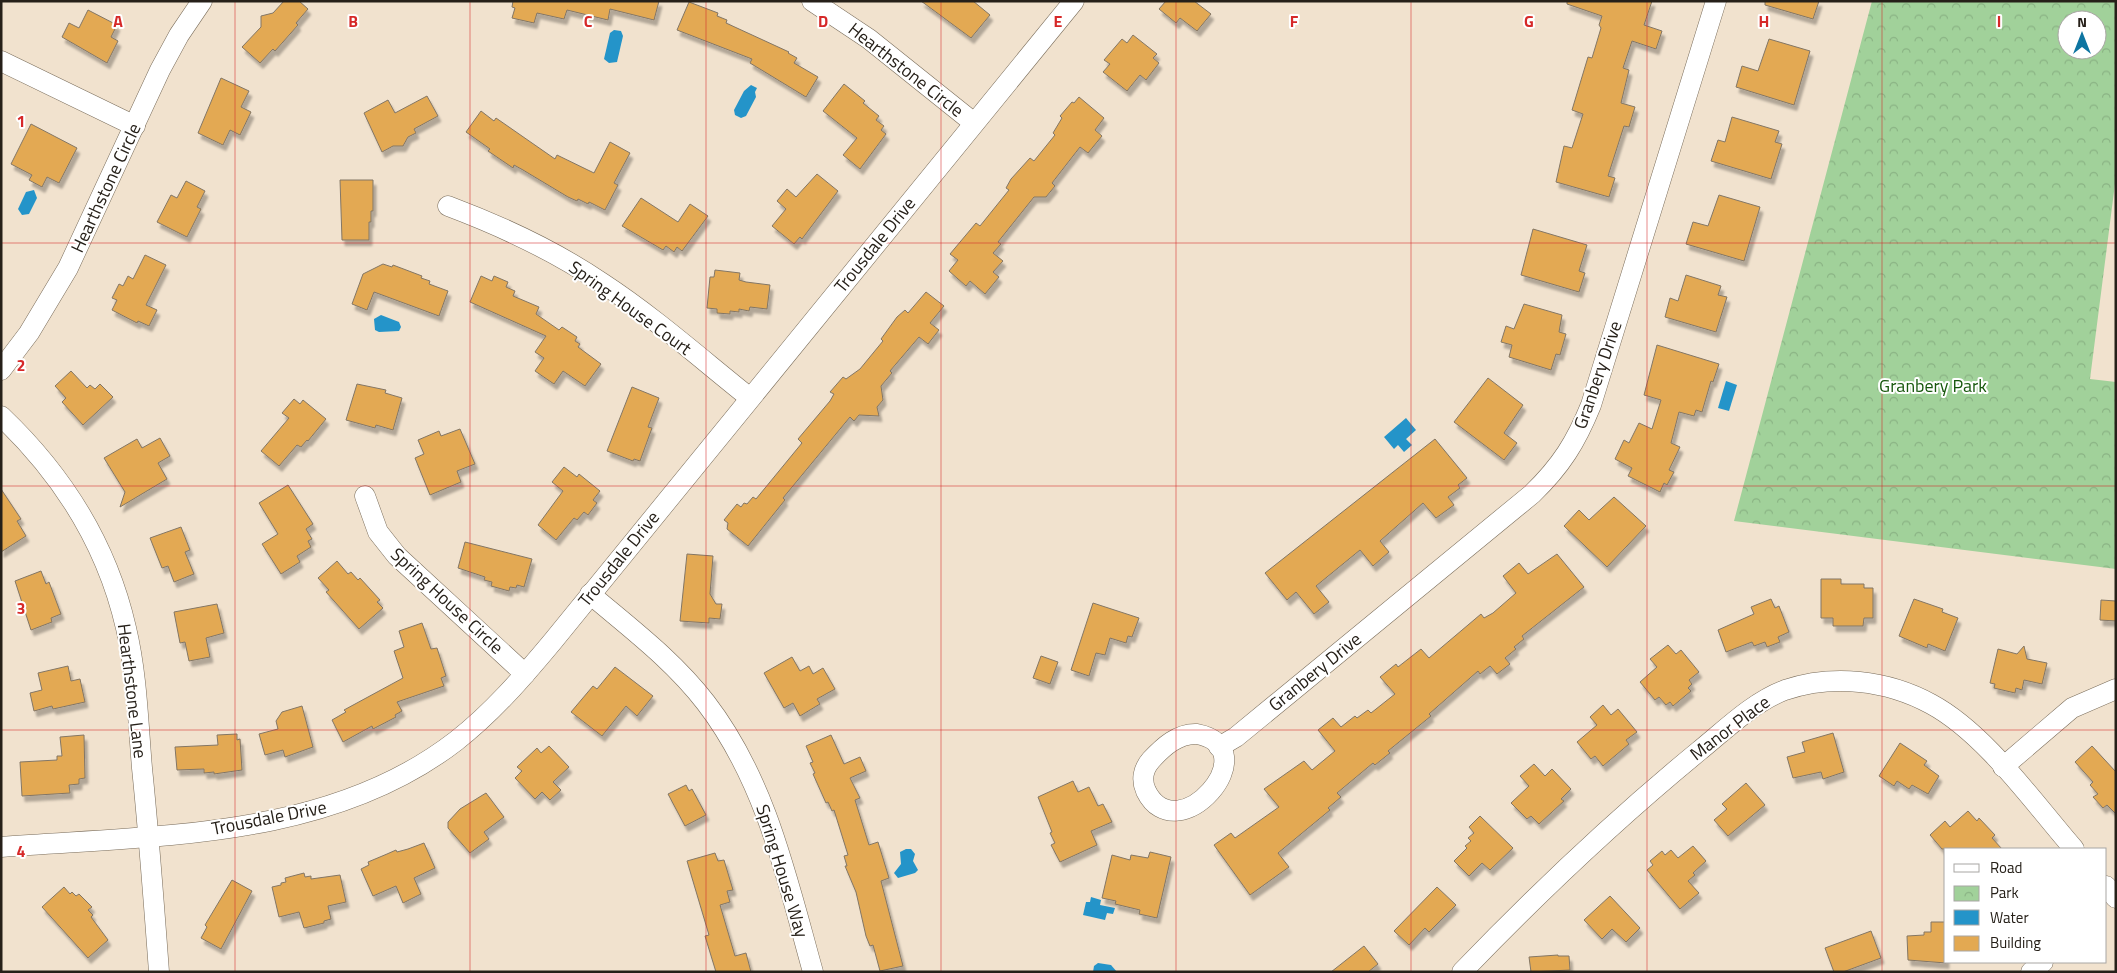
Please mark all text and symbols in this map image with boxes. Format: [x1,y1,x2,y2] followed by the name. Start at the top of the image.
[113,9,123,33] text: A
[348,9,358,33] text: B
[584,9,593,33] text: C
[818,9,828,33] text: D
[1054,9,1063,33] text: E
[1290,9,1299,33] text: F
[1524,9,1534,33] text: G
[1759,9,1769,33] text: H
[1997,9,2001,33] text: I
[2057,10,2107,60] north arrow
[2077,11,2087,32] text: N
[843,16,970,123] street label: Hearthstone Circle
[17,109,25,133] text: 1
[64,119,147,257] street label: Hearthstone Circle
[827,191,922,298] street label: Trousdale Drive
[563,254,698,362] street label: Spring House Court
[1566,317,1629,433] street label: Granbery Drive
[17,353,25,377] text: 2
[1879,372,1987,399] park label: Granbery Park
[571,505,666,612] street label: Trousdale Drive
[385,541,510,660] street label: Spring House Circle
[17,596,25,620] text: 3
[111,622,154,760] street label: Hearthstone Lane
[1262,626,1367,718] street label: Granbery Drive
[1684,688,1775,767] street label: Manor Place
[209,793,329,842] street label: Trousdale Drive
[749,801,816,941] street label: Spring House Way
[17,839,26,863] text: 4
[1944,848,2107,963] legend
[1990,856,2022,879] text: Road
[1990,881,2019,904] text: Park
[1990,906,2029,929] text: Water
[1990,931,2041,954] text: Building

